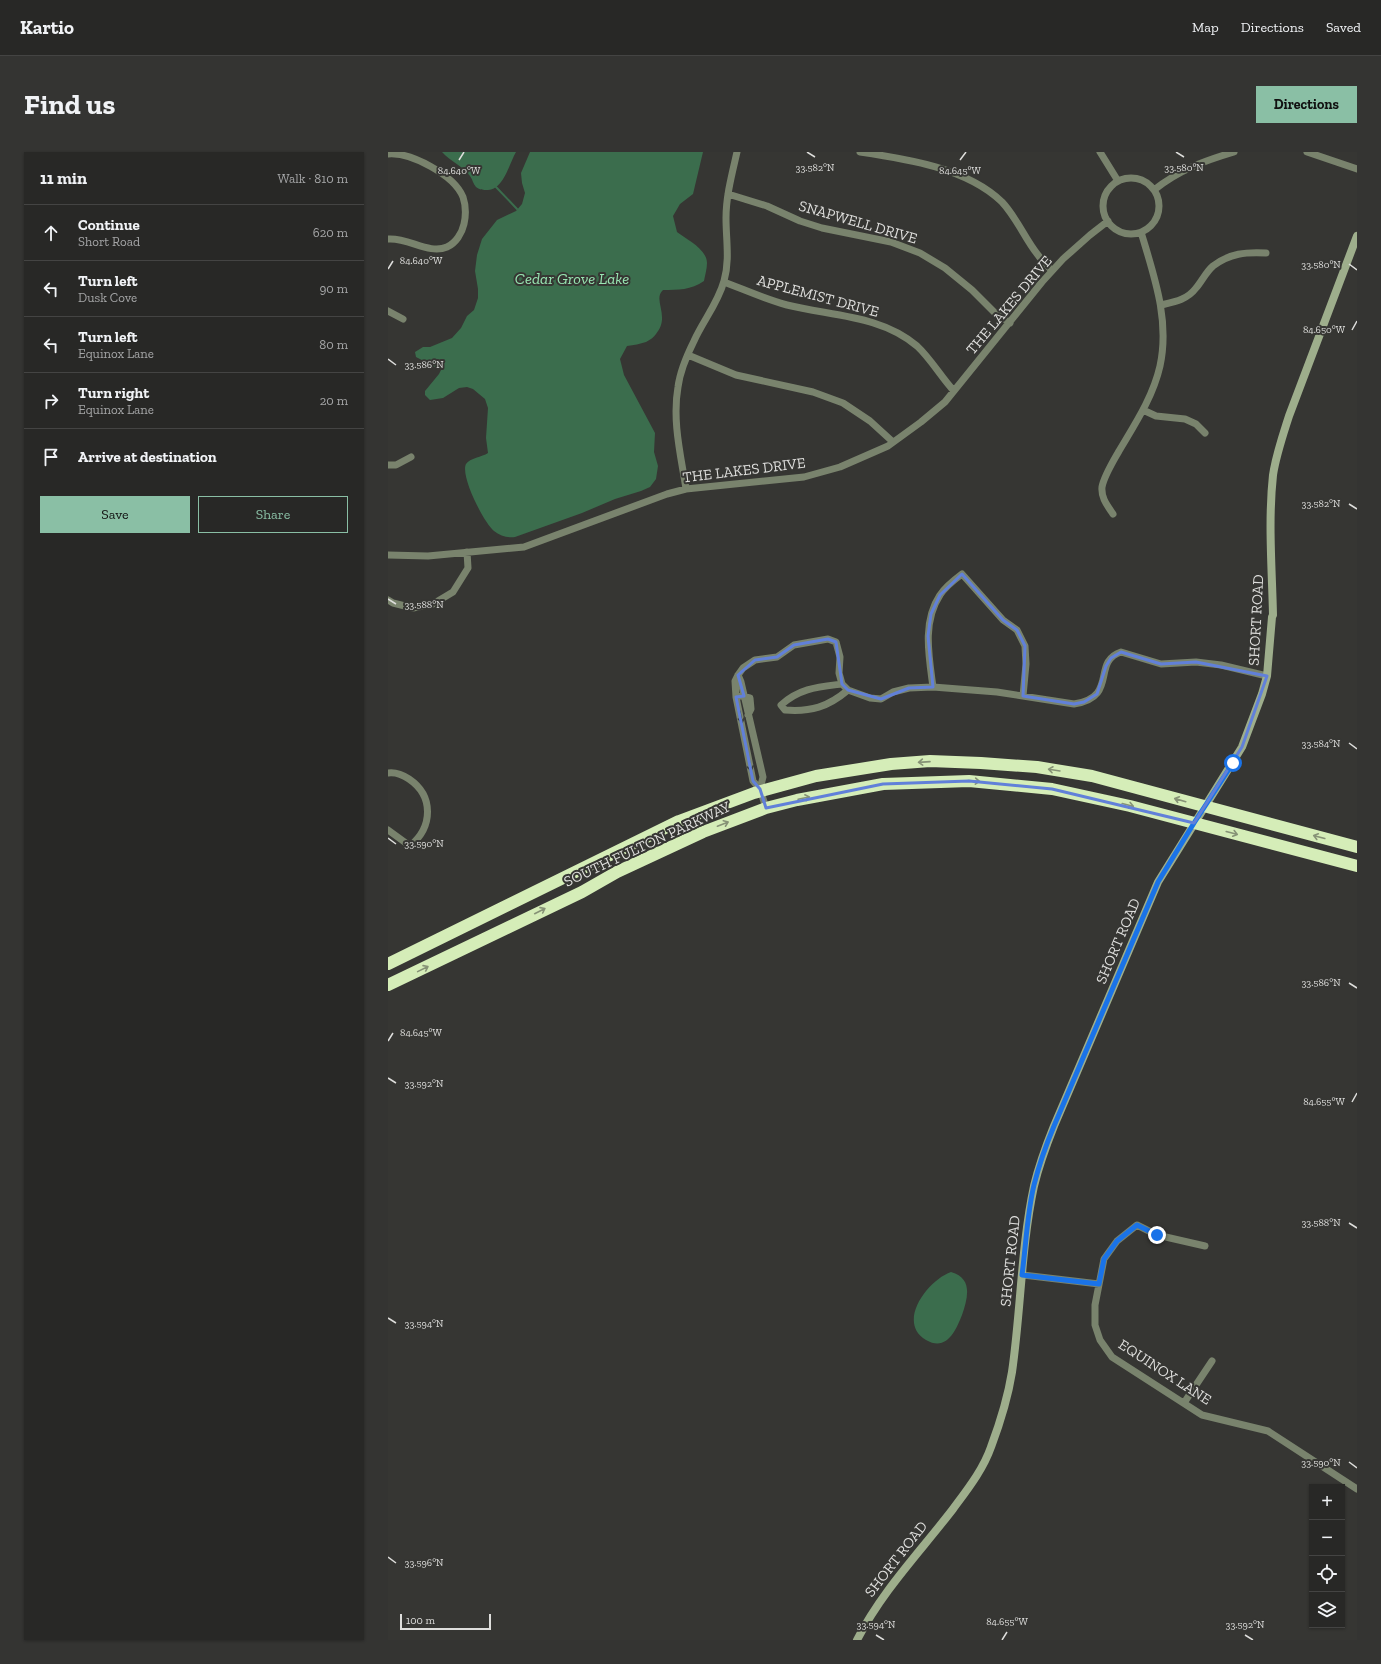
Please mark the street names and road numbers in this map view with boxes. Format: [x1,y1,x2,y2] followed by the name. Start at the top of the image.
[797,196,919,248] street label: SNAPWELL DRIVE
[962,252,1056,358] street label: THE LAKES DRIVE
[755,271,881,321] street label: APPLEMIST DRIVE
[682,454,807,486] street label: THE LAKES DRIVE
[1245,574,1267,666] street label: SHORT ROAD
[561,797,734,891] street label: SOUTH FULTON PARKWAY
[1092,895,1144,987] street label: SHORT ROAD
[996,1215,1024,1307] street label: SHORT ROAD
[1115,1335,1215,1409] street label: EQUINOX LANE
[861,1517,931,1601] street label: SHORT ROAD

